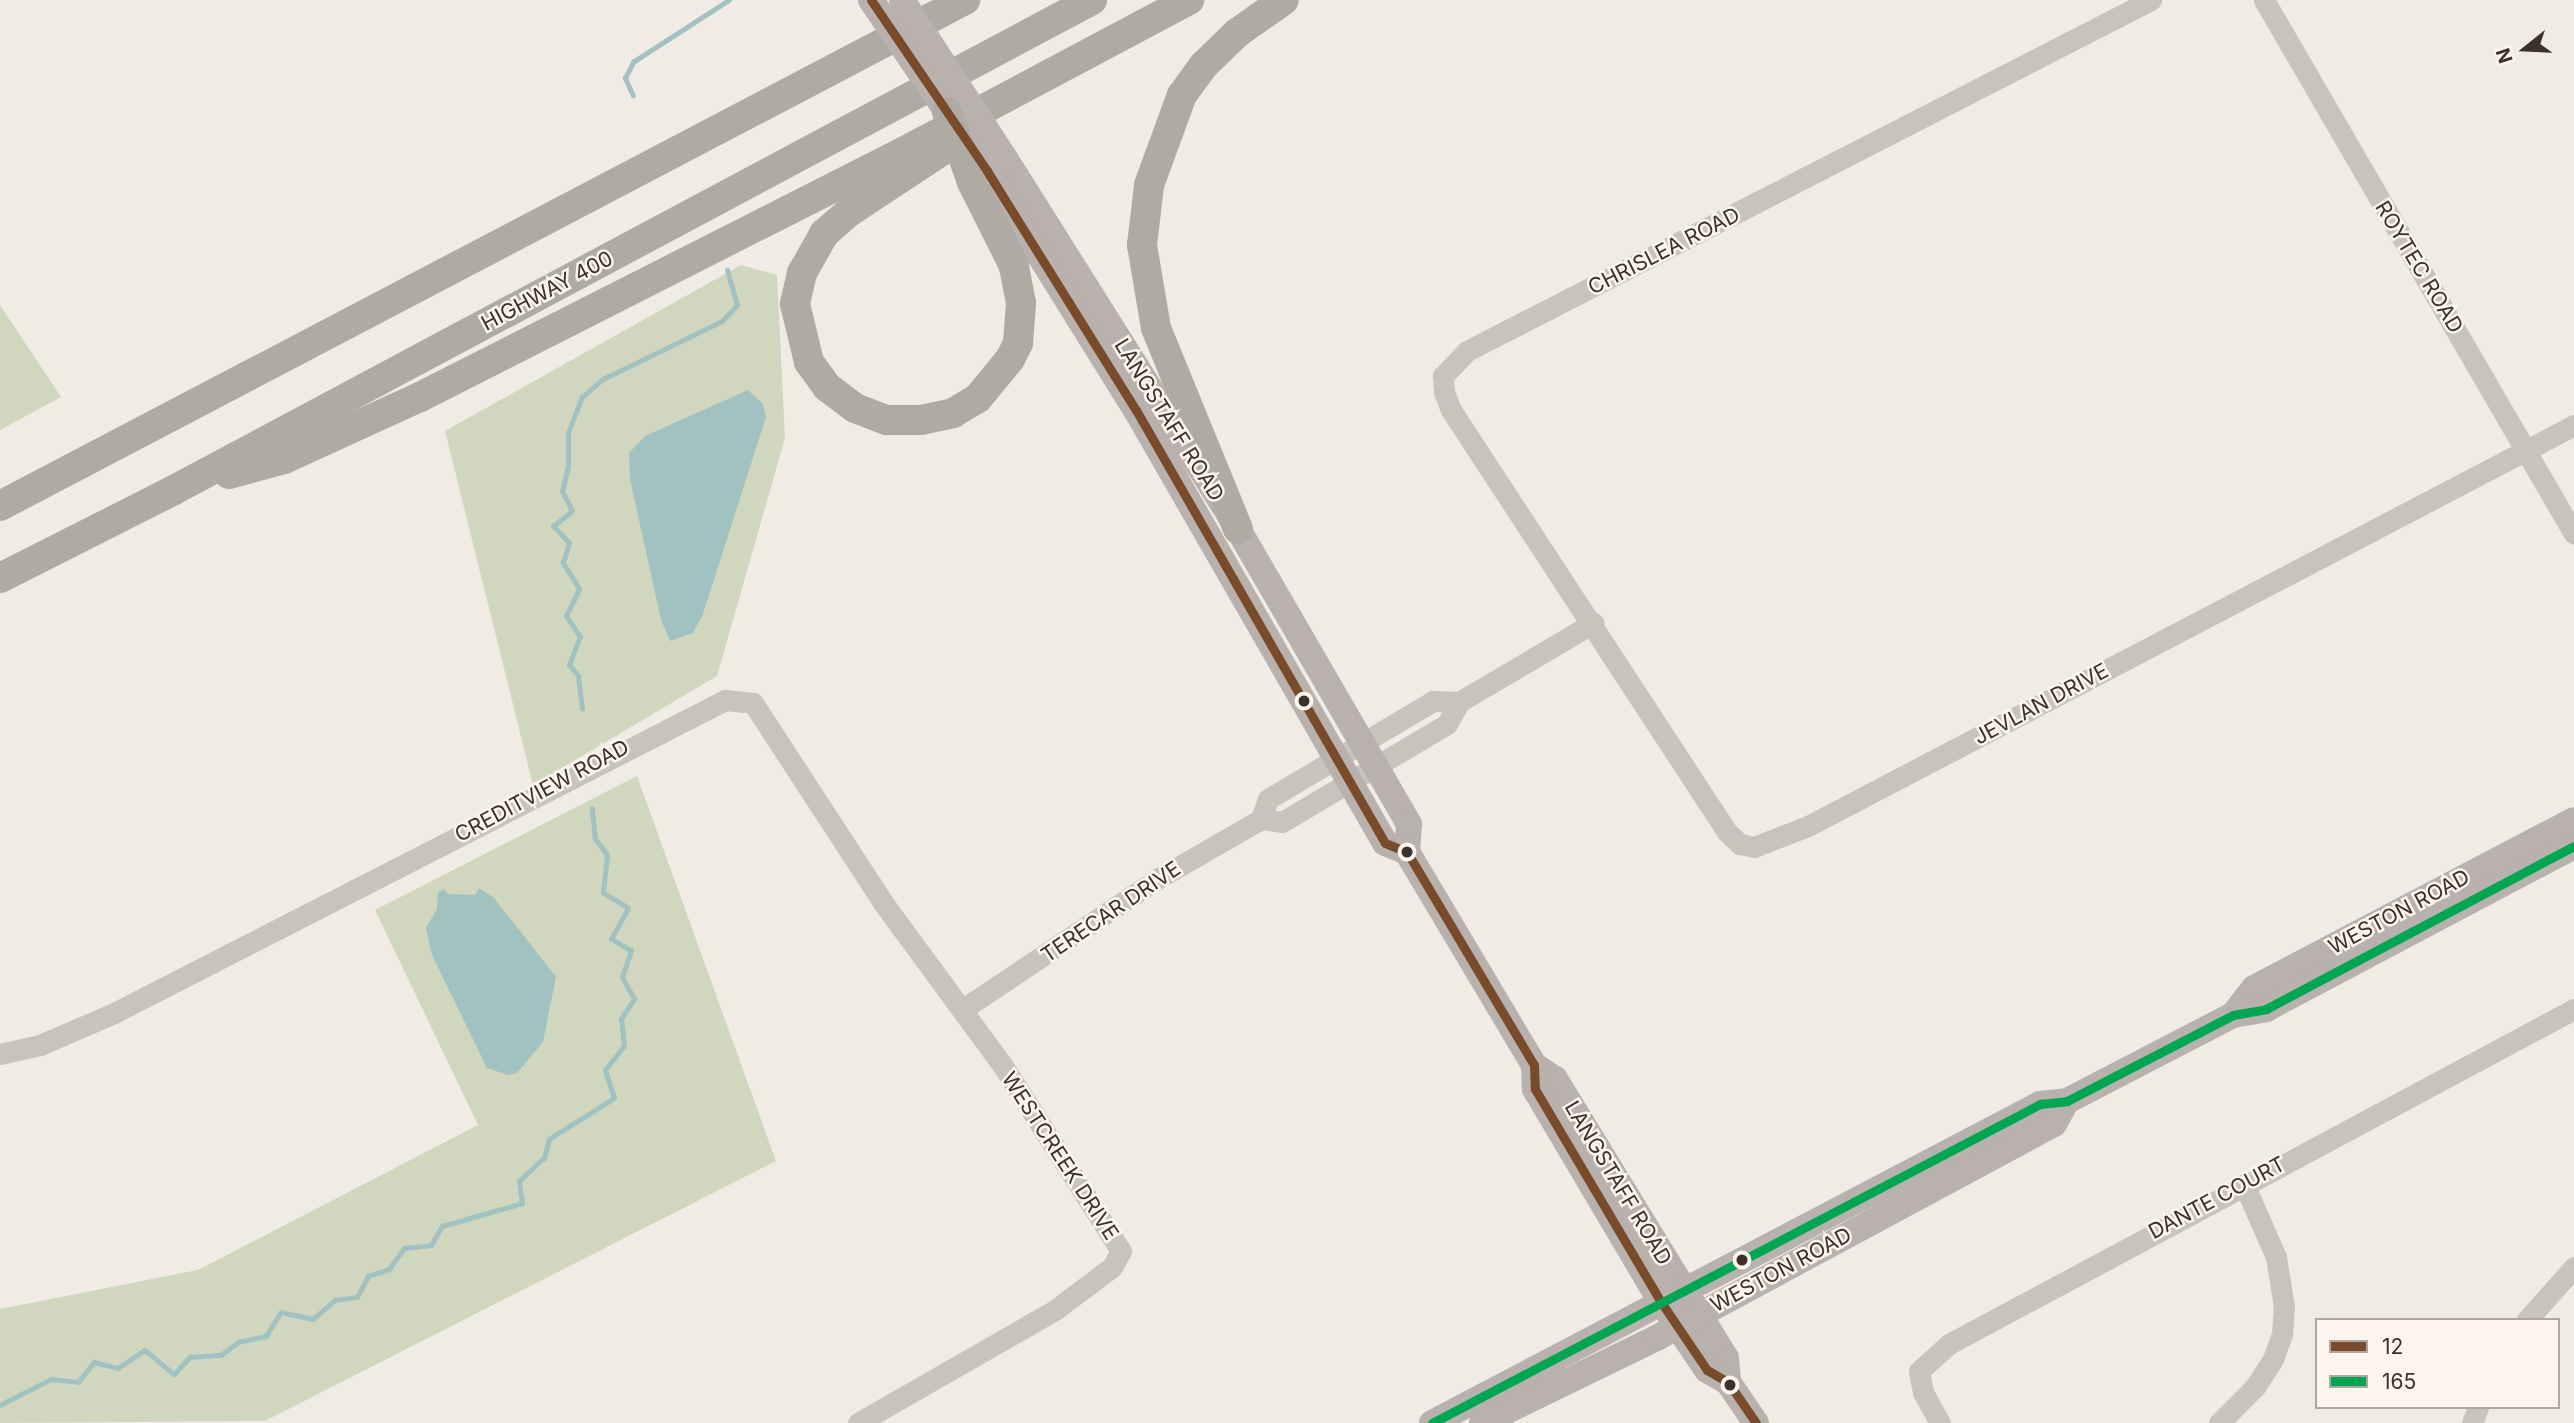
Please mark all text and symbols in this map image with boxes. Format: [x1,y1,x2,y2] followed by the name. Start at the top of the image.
[2490,14,2560,84] north arrow
[2491,45,2518,66] text: N
[2370,196,2468,338] street label: ROYTEC ROAD
[1584,202,1744,300] street label: CHRISLEA ROAD
[477,246,617,336] street label: HIGHWAY 400
[1109,334,1229,506] street label: LANGSTAFF ROAD
[1969,658,2113,750] street label: JEVLAN DRIVE
[1297,694,1311,708] unlabelled marker
[451,734,633,848] street label: CREDITVIEW ROAD
[1400,845,1414,859] unlabelled marker
[1037,856,1185,968] street label: TERECAR DRIVE
[2324,864,2474,960] street label: WESTON ROAD
[996,1067,1124,1245] street label: WESTCREEK DRIVE
[1559,1096,1677,1270] street label: LANGSTAFF ROAD
[2144,1151,2290,1245] street label: DANTE COURT
[1706,1222,1856,1318] street label: WESTON ROAD
[1735,1253,1749,1267] unlabelled marker
[2315,1318,2560,1409] legend
[2382,1334,2403,1359] text: 12
[2382,1369,2416,1394] text: 165
[1723,1378,1737,1392] unlabelled marker

